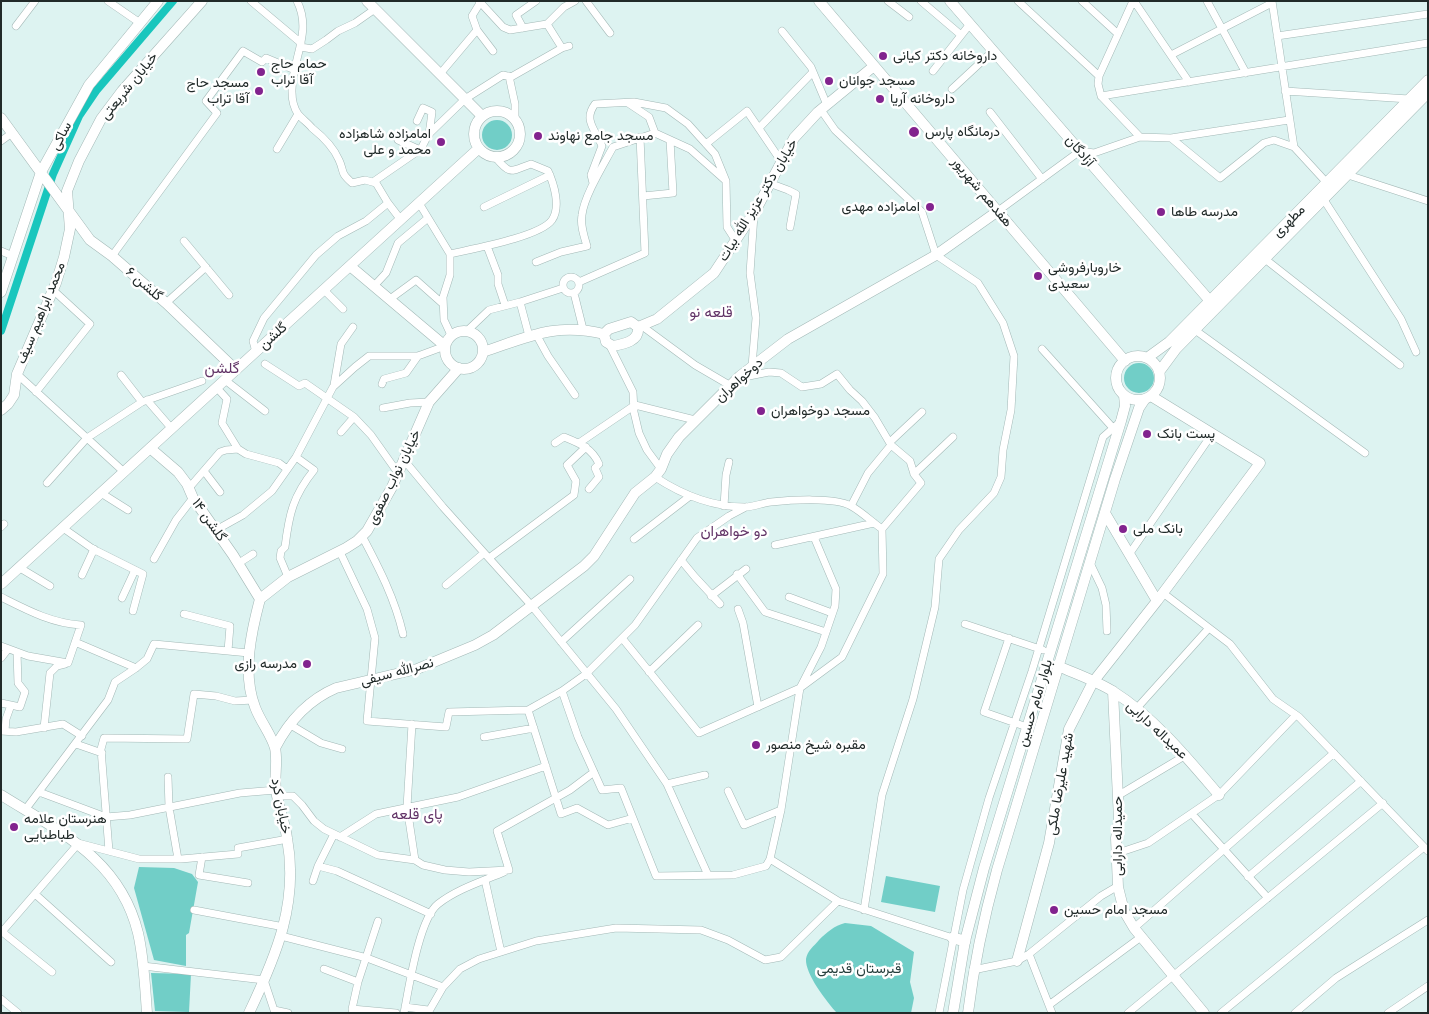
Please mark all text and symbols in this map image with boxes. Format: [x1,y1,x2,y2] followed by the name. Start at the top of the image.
[893,48,997,64] place label: داروخانه دکتر کیانی
[97,49,161,123] street label: خیابان شریعتی
[877,50,889,62] marker: داروخانه دکتر کیانی
[271,56,327,88] place label: حمام حاج آقا تراب
[255,66,267,78] marker: حمام حاج آقا تراب
[839,73,915,89] place label: مسجد جوانان
[186,75,249,108] place label: مسجد حاج آقا تراب
[823,75,835,87] marker: مسجد جوانان
[253,85,265,97] marker: مسجد حاج آقا تراب
[890,91,955,107] place label: داروخانه آریا
[874,93,886,105] marker: داروخانه آریا
[47,119,75,153] street label: ساکی
[925,124,1000,140] place label: درمانگاه پارس
[907,125,921,139] marker: درمانگاه پارس
[339,126,431,158] place label: امامزاده شاهزاده محمد و علی
[548,128,653,144] place label: مسجد جامع نهاوند
[532,130,544,142] marker: مسجد جامع نهاوند
[1062,132,1098,170] street label: آزادگان
[435,136,447,148] marker: امامزاده شاهزاده محمد و علی
[715,136,801,264] street label: خیابان دکتر عزیز الله بیات
[948,154,1016,230] street label: هفدهم شهریور
[842,199,920,215] place label: امامزاده مهدی
[924,201,936,213] marker: امامزاده مهدی
[1269,201,1309,241] street label: مطهری
[1171,204,1238,220] place label: مدرسه طاها
[1155,206,1167,218] marker: مدرسه طاها
[13,260,69,366] street label: محمد ابراهیم سیف
[1048,260,1121,292] place label: خاروبارفروشی سعیدی
[122,263,166,305] street label: گلشن ۶
[1032,270,1044,282] marker: خاروبارفروشی سعیدی
[689,303,733,321] district label: قلعه نو
[255,319,291,353] street label: گلشن
[712,354,766,406] street label: دوخواهران
[205,359,239,377] district label: گلشن
[771,403,870,419] place label: مسجد دوخواهران
[755,405,767,417] marker: مسجد دوخواهران
[1157,426,1215,442] place label: پست بانک
[364,427,424,527] street label: خیابان نواب صفوی
[1141,428,1153,440] marker: پست بانک
[188,495,230,545] street label: گلشن ۱۴
[1133,521,1183,537] place label: بانک ملی
[700,522,768,540] district label: دو خواهران
[1117,523,1129,535] marker: بانک ملی
[359,654,435,690] street label: نصرالله سیفی
[234,656,297,672] place label: مدرسه رازی
[1014,657,1056,749] street label: بلوار امام حسین
[301,658,313,670] marker: مدرسه رازی
[1123,697,1191,763] street label: عمیداله دارابی
[1043,732,1077,836] street label: شهید علیرضا ملکی
[766,737,866,753] place label: مقبره شیخ منصور
[750,739,762,751] marker: مقبره شیخ منصور
[267,777,295,835] street label: خیابان کرد
[1110,796,1126,876] street label: حمیداله دارابی
[391,805,443,823] district label: پای قلعه
[24,811,107,844] place label: هنرستان علامه طباطبایی
[8,821,20,833] marker: هنرستان علامه طباطبایی
[1064,902,1168,918] place label: مسجد امام حسین
[1048,904,1060,916] marker: مسجد امام حسین
[817,961,901,977] park label: قبرستان قدیمی

